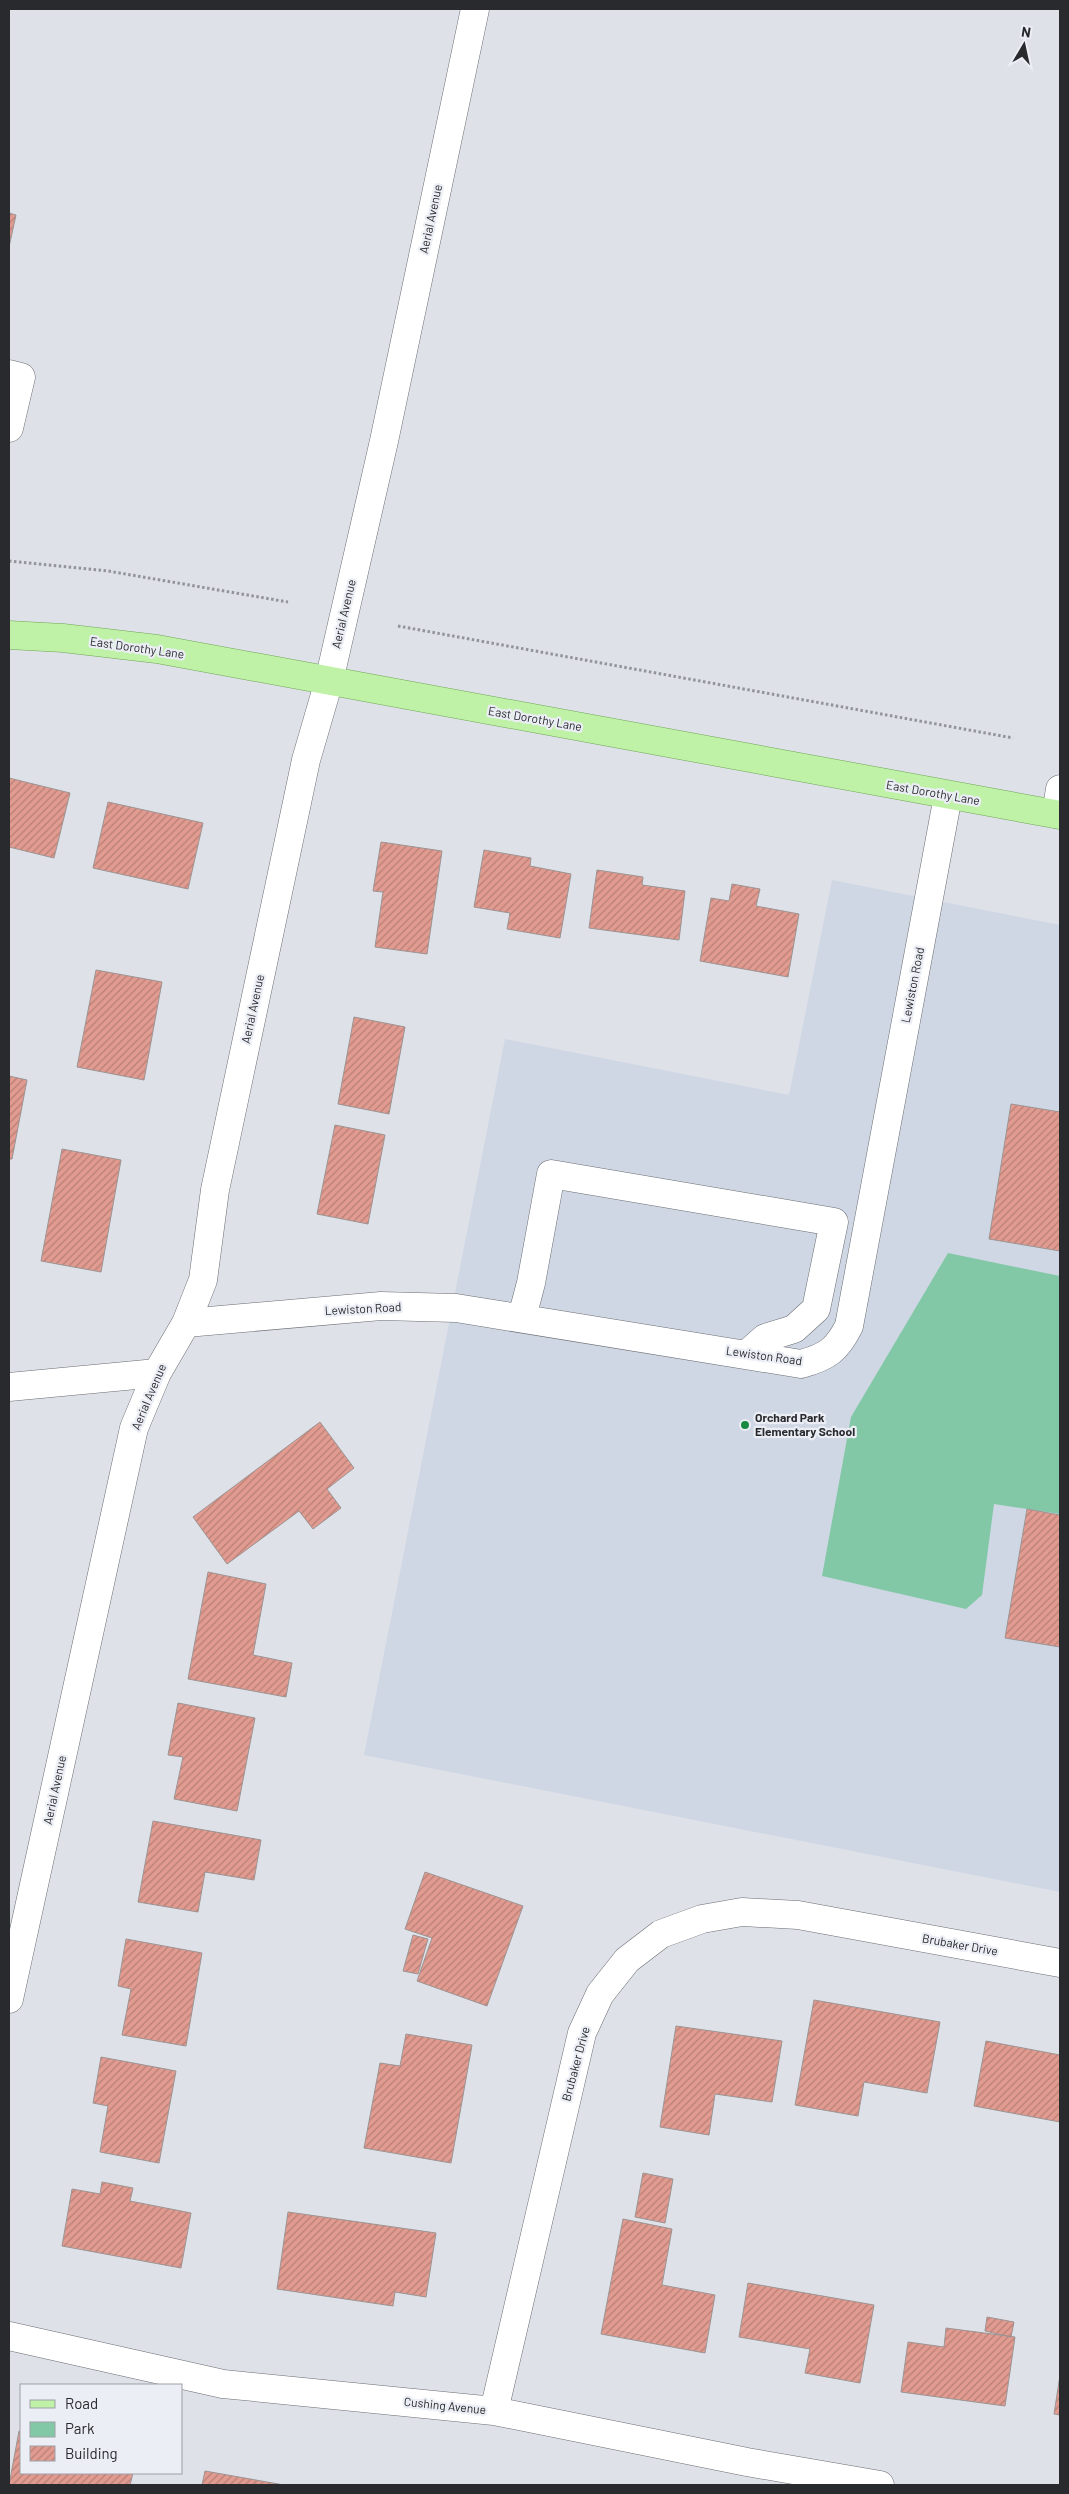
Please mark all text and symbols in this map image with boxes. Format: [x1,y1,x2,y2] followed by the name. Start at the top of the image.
[999,20,1049,70] north arrow
[1020,23,1032,41] text: N
[416,183,444,255] street label: Aerial Avenue
[328,578,358,650] street label: Aerial Avenue
[89,633,185,661] street label: East Dorothy Lane
[487,703,583,733] street label: East Dorothy Lane
[885,777,981,807] street label: East Dorothy Lane
[898,946,926,1024] street label: Lewiston Road
[238,973,266,1045] street label: Aerial Avenue
[324,1299,402,1317] street label: Lewiston Road
[725,1343,803,1367] street label: Lewiston Road
[128,1361,168,1432] street label: Aerial Avenue
[755,1410,855,1438] place label: Orchard Park Elementary School
[739,1419,751,1431] marker: Orchard Park Elementary School
[40,1754,68,1826] street label: Aerial Avenue
[921,1930,999,1958] street label: Brubaker Drive
[558,2025,592,2103] street label: Brubaker Drive
[20,2384,182,2474] legend
[65,2394,98,2412] text: Road
[403,2394,487,2416] street label: Cushing Avenue
[65,2419,95,2437] text: Park
[65,2444,118,2462] text: Building

